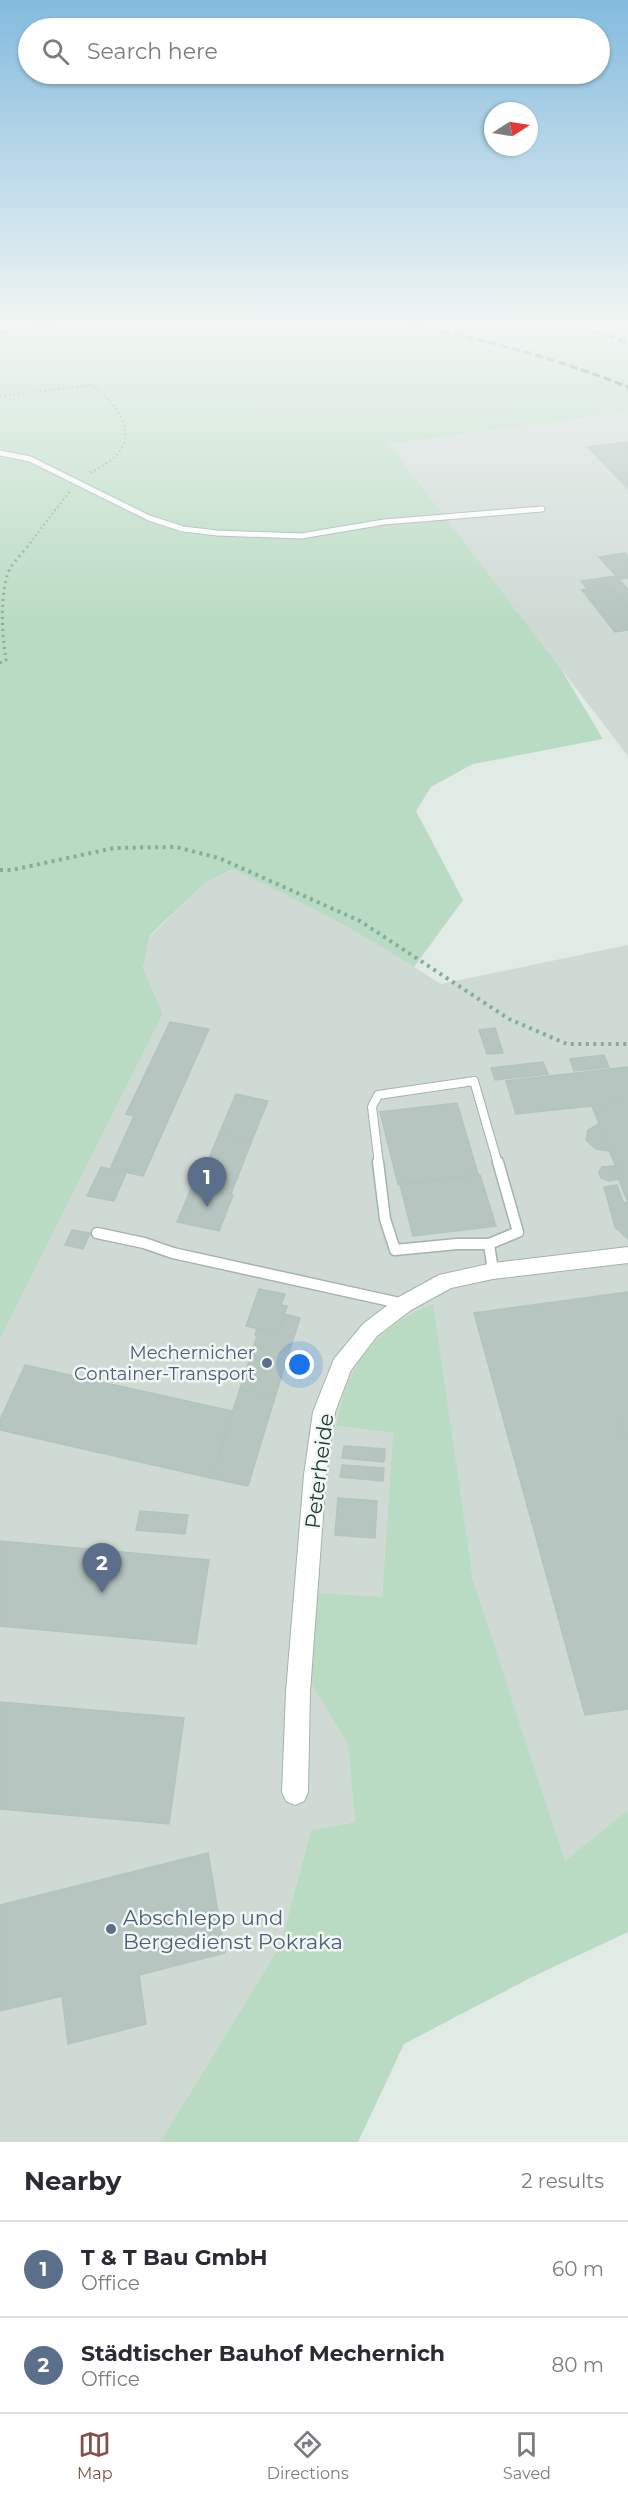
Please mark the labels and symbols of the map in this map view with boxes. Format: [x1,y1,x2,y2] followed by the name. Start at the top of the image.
[484,102,538,156] north arrow
[188,1158,226,1207] pin: 1
[74,1342,255,1385] place label: Mechernicher Container-Transport
[285,1350,314,1379] your location
[260,1356,274,1370] marker: Mechernicher Container-Transport
[300,1412,338,1530] street label: Peterheide
[82,1544,122,1593] pin: 2
[123,1905,343,1954] place label: Abschlepp und Bergedienst Pokraka
[104,1922,118,1936] marker: Abschlepp und Bergedienst Pokraka

